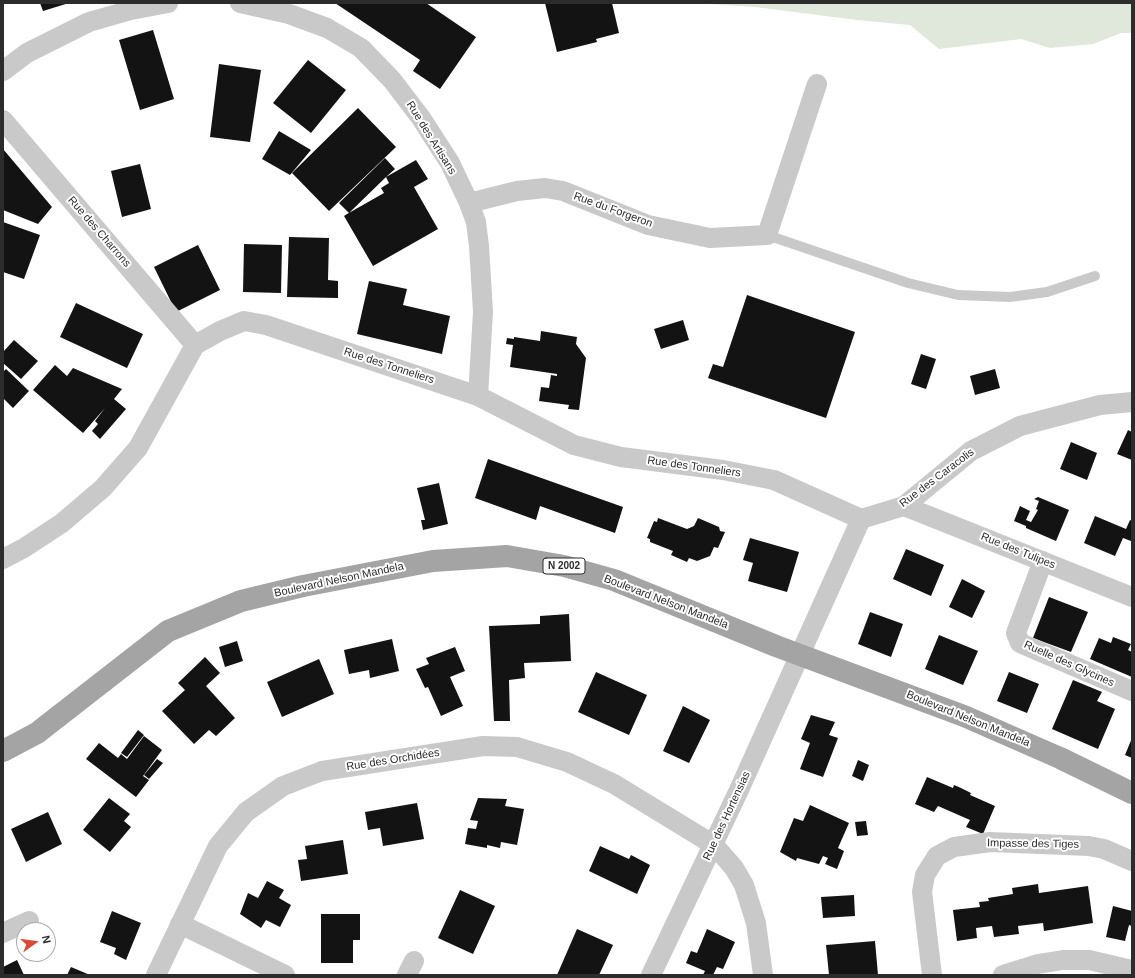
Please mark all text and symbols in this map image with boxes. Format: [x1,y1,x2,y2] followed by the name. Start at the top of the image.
[403,99,459,177] street label: Rue des Artisans
[572,190,654,230] street label: Rue du Forgeron
[65,194,133,270] street label: Rue des Charrons
[342,345,436,387] street label: Rue des Tonneliers
[897,446,977,510] street label: Rue des Caracolis
[646,454,742,480] street label: Rue des Tonneliers
[979,530,1057,572] street label: Rue des Tulipes
[543,558,585,574] road number: N 2002
[273,560,405,600] street label: Boulevard Nelson Mandela
[602,572,730,632] street label: Boulevard Nelson Mandela
[1022,638,1116,690] street label: Ruelle des Glycines
[904,688,1032,750] street label: Boulevard Nelson Mandela
[345,746,441,774] street label: Rue des Orchidées
[701,769,753,863] street label: Rue des Hortensias
[987,837,1079,851] street label: Impasse des Tiges
[16,922,56,962] north arrow
[40,934,53,945] text: N

